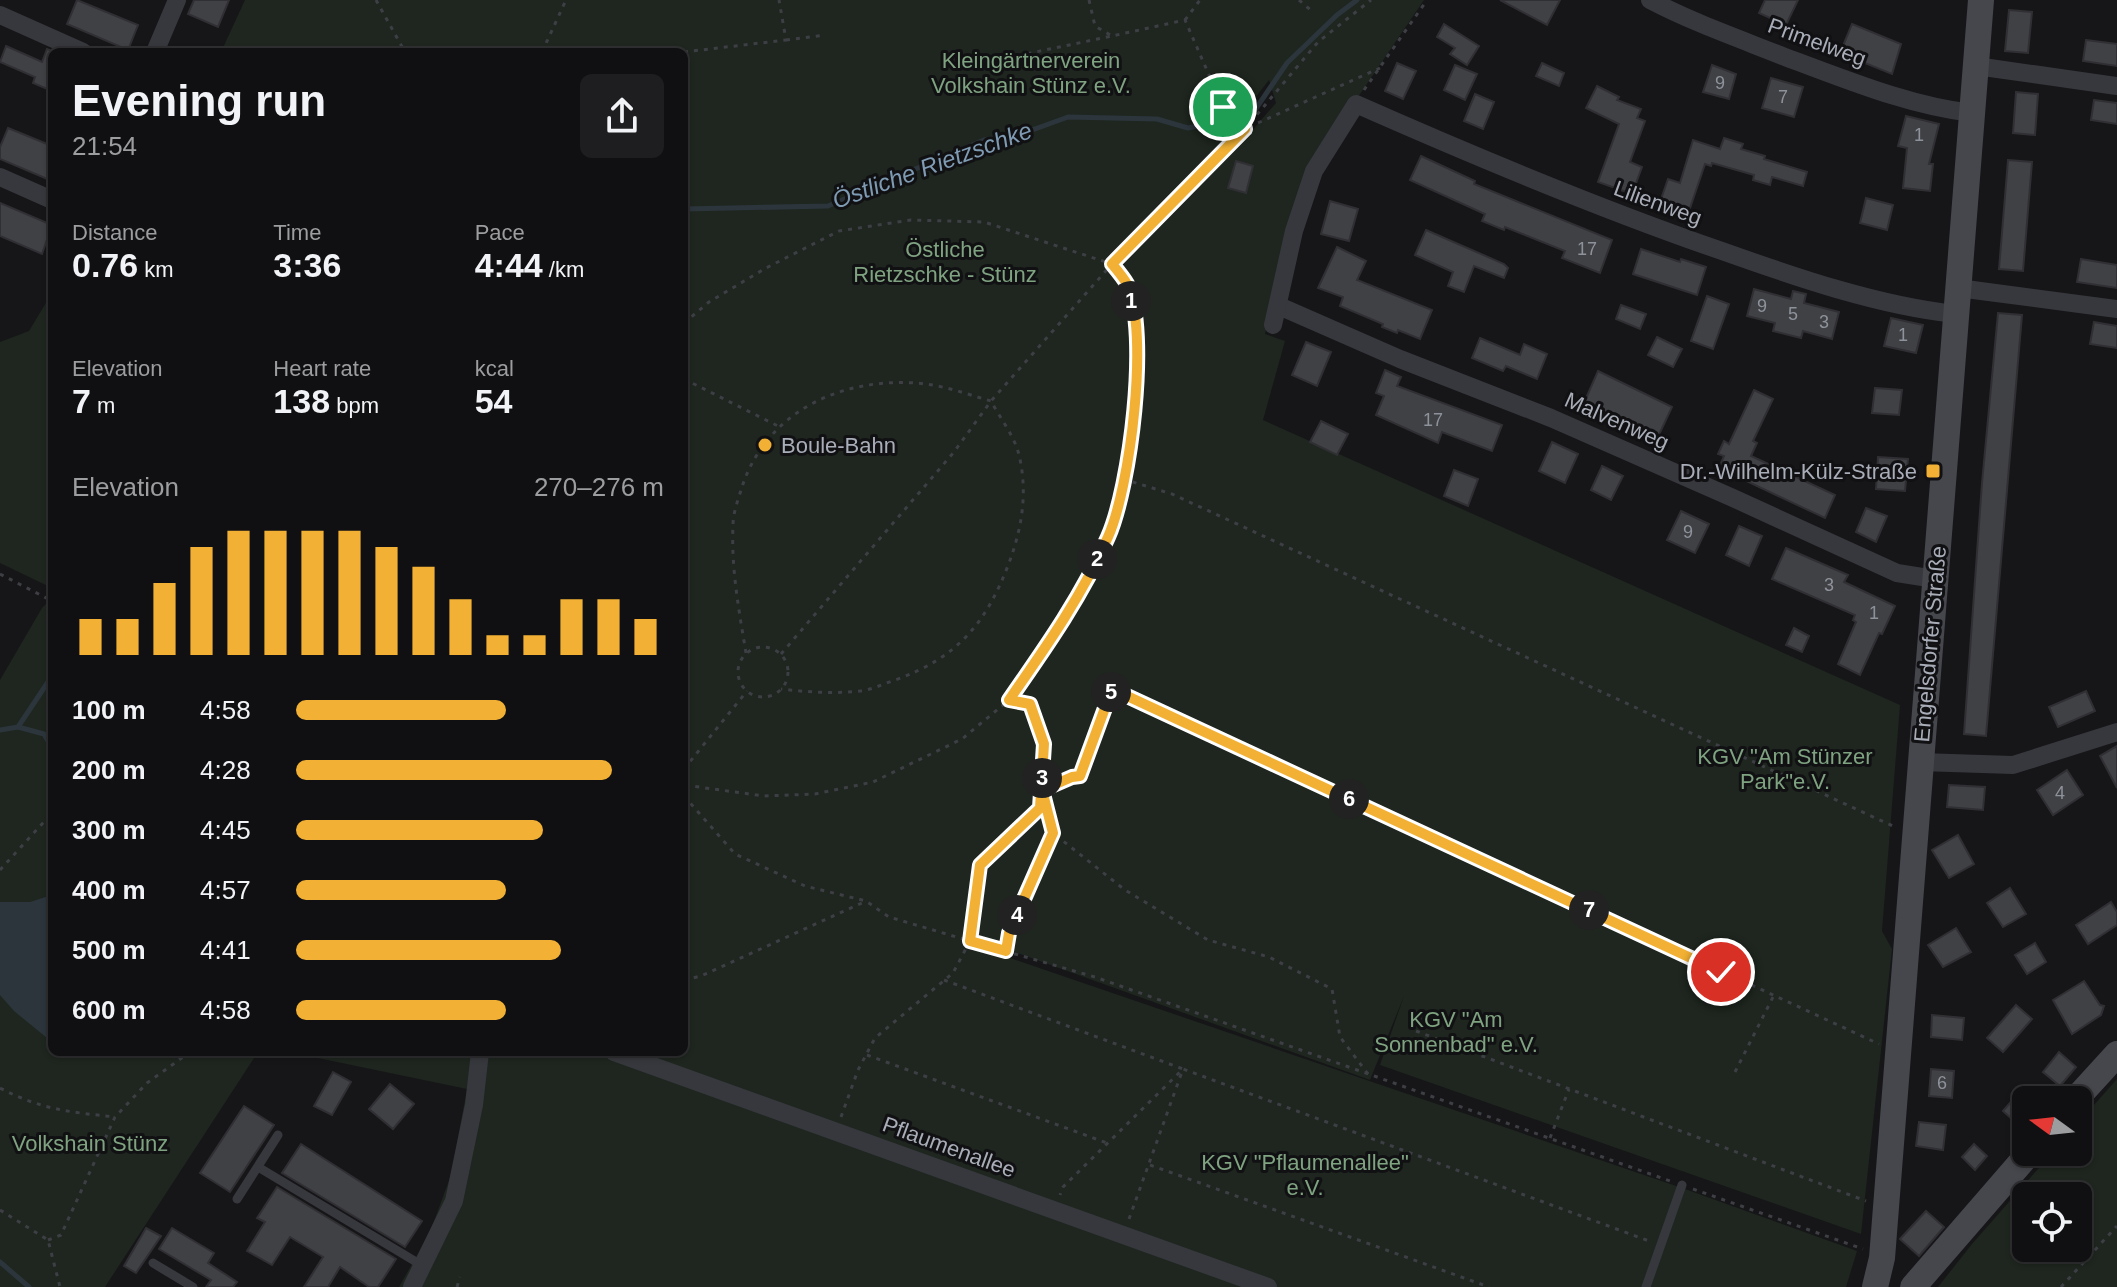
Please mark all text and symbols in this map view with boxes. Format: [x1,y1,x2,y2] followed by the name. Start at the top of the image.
[1764,13,1870,71] street label: Primelweg
[931,48,1131,98] park label: Kleingärtnerverein Volkshain Stünz e.V.
[1189,73,1257,141] pin
[1715,73,1725,93] house number: 9
[580,74,664,158] button: share
[72,76,326,125] text: Evening run
[1201,85,1245,129] icon: arrive
[1778,87,1788,107] house number: 7
[828,116,1036,214] water label: Östliche Rietzschke
[1914,125,1924,145] house number: 1
[72,131,137,161] text: 21:54
[1611,176,1705,230] street label: Lilienweg
[72,220,158,245] text: Distance
[273,220,321,245] text: Time
[475,220,525,245] text: Pace
[853,237,1037,287] park label: Östliche Rietzschke - Stünz
[1577,239,1597,259] house number: 17
[72,246,138,284] text: 0.76
[273,246,341,284] text: 3:36
[475,246,543,284] text: 4:44
[138,257,174,282] text: km
[543,257,584,282] text: /km
[1111,281,1151,321] pin: 1
[1125,288,1137,313] text: 1
[1757,296,1767,316] house number: 9
[1788,304,1798,324] house number: 5
[1819,312,1829,332] house number: 3
[1898,325,1908,345] house number: 1
[72,356,163,381] text: Elevation
[273,356,371,381] text: Heart rate
[475,356,514,381] text: kcal
[72,382,91,420] text: 7
[273,382,330,420] text: 138
[475,382,512,420] text: 54
[1561,387,1673,455] street label: Malvenweg
[91,393,115,418] text: m
[330,393,379,418] text: bpm
[1423,410,1443,430] house number: 17
[781,433,896,458] place label: Boule-Bahn
[756,436,774,454] marker: Boule-Bahn
[1680,459,1917,484] place label: Dr.-Wilhelm-Külz-Straße
[1924,462,1942,480] marker: Dr.-Wilhelm-Külz-Straße
[72,472,179,502] text: Elevation
[534,472,664,502] text: 270–276 m
[1683,522,1693,542] house number: 9
[1077,539,1117,579] pin: 2
[1909,545,1951,743] street label: Engelsdorfer Straße
[1091,546,1103,571] text: 2
[1824,575,1834,595] house number: 3
[1869,603,1879,623] house number: 1
[1091,672,1131,712] pin: 5
[1105,679,1117,704] text: 5
[72,695,146,725] text: 100 m
[200,695,251,725] text: 4:58
[1697,744,1873,794] park label: KGV "Am Stünzer Park"e.V.
[72,755,146,785] text: 200 m
[200,755,251,785] text: 4:28
[1022,758,1062,798] pin: 3
[1036,765,1048,790] text: 3
[1329,779,1369,819] pin: 6
[2055,783,2065,803] house number: 4
[1343,786,1355,811] text: 6
[72,815,146,845] text: 300 m
[200,815,251,845] text: 4:45
[72,875,146,905] text: 400 m
[200,875,251,905] text: 4:57
[1569,890,1609,930] pin: 7
[997,895,1037,935] pin: 4
[1583,897,1595,922] text: 7
[1011,902,1023,927] text: 4
[72,935,146,965] text: 500 m
[200,935,251,965] text: 4:41
[1687,938,1755,1006] pin
[1699,950,1743,994] icon: check
[72,995,146,1025] text: 600 m
[200,995,251,1025] text: 4:58
[1374,1007,1538,1057] park label: KGV "Am Sonnenbad" e.V.
[1937,1073,1947,1093] house number: 6
[2012,1086,2092,1166] north arrow
[2012,1086,2092,1262] map controls
[879,1111,1019,1183] street label: Pflaumenallee
[12,1131,168,1156] park label: Volkshain Stünz
[1201,1150,1409,1200] park label: KGV "Pflaumenallee" e.V.
[2012,1182,2092,1262] button: locate

